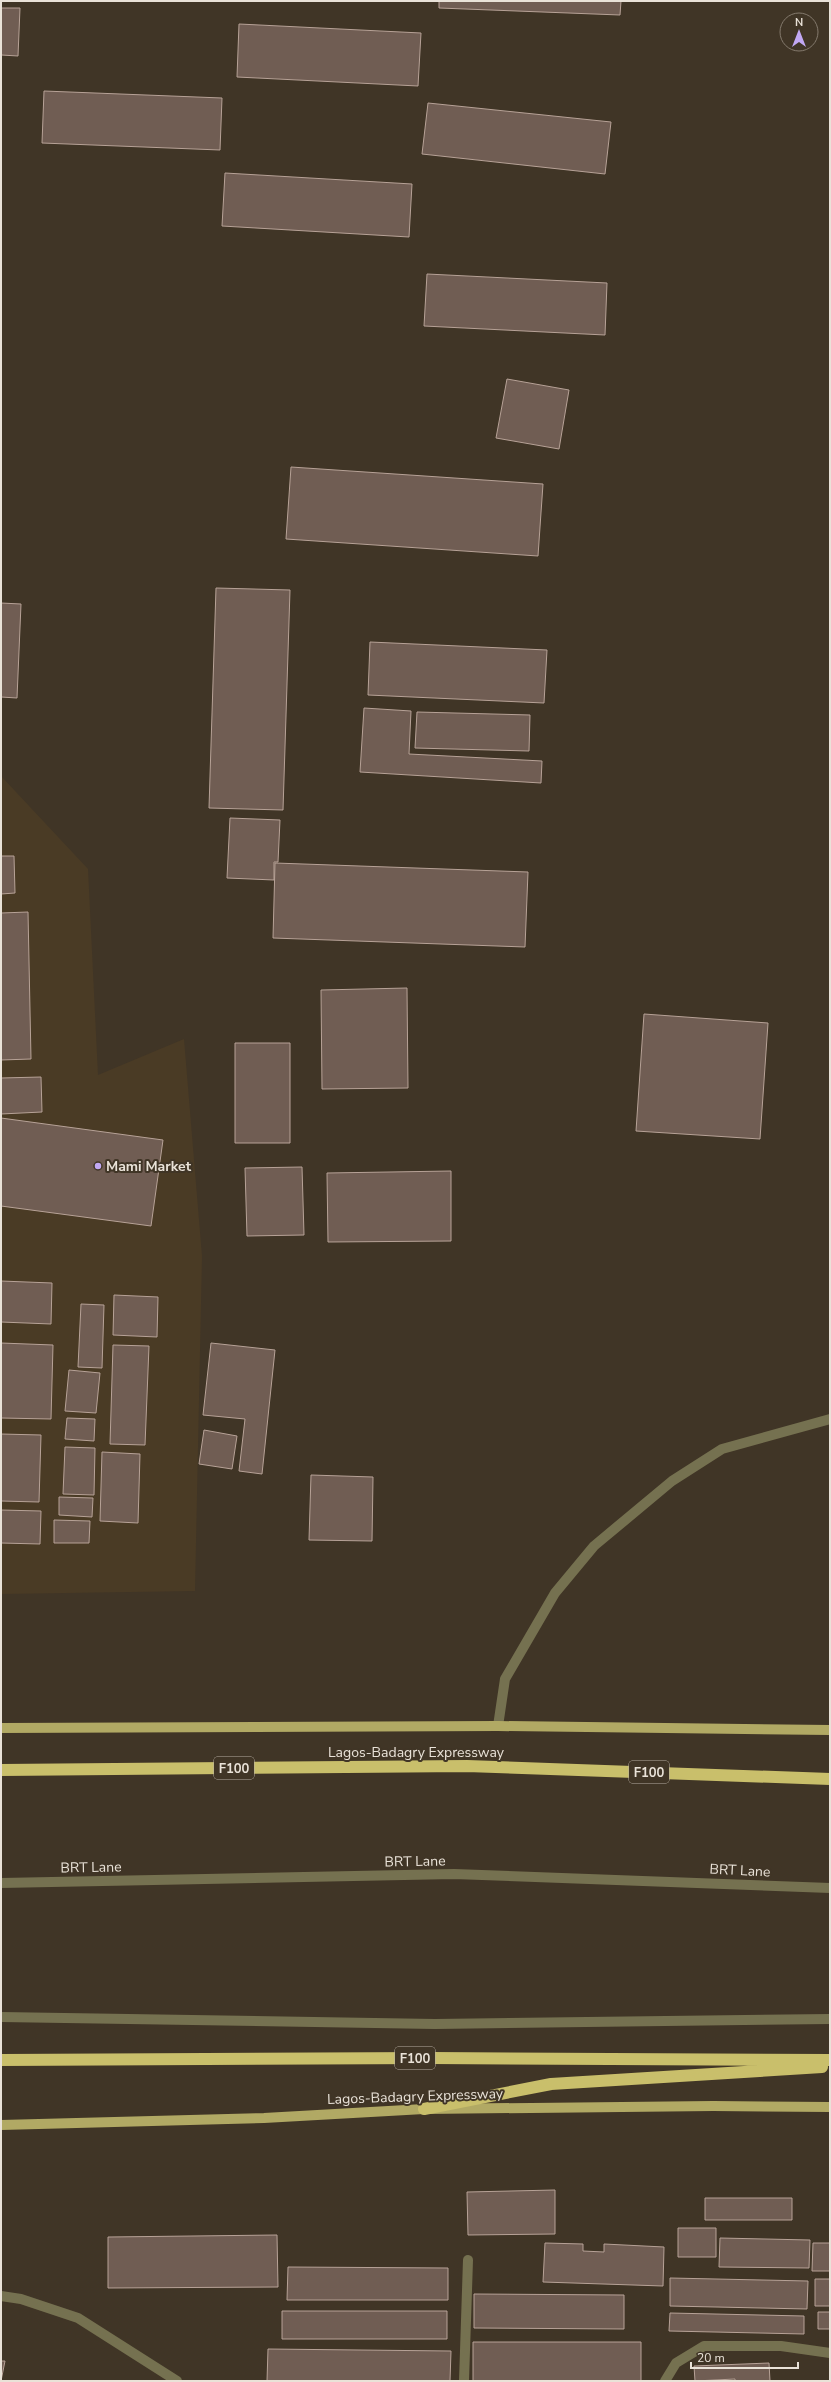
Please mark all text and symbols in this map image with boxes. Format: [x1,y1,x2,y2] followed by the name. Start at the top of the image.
[779,12,819,52] north arrow
[795,15,803,30] text: N
[106,1157,192,1176] place label: Mami Market
[93,1161,103,1171] marker: Mami Market
[328,1743,505,1762] street label: Lagos-Badagry Expressway
[214,1757,254,1779] road number: F100
[629,1761,669,1783] road number: F100
[384,1851,446,1872] street label: BRT Lane
[60,1857,122,1878] street label: BRT Lane
[709,1859,771,1882] street label: BRT Lane
[395,2047,435,2069] road number: F100
[327,2084,504,2109] street label: Lagos-Badagry Expressway
[691,2344,798,2370] scale bar
[697,2350,725,2366] text: 20 m

